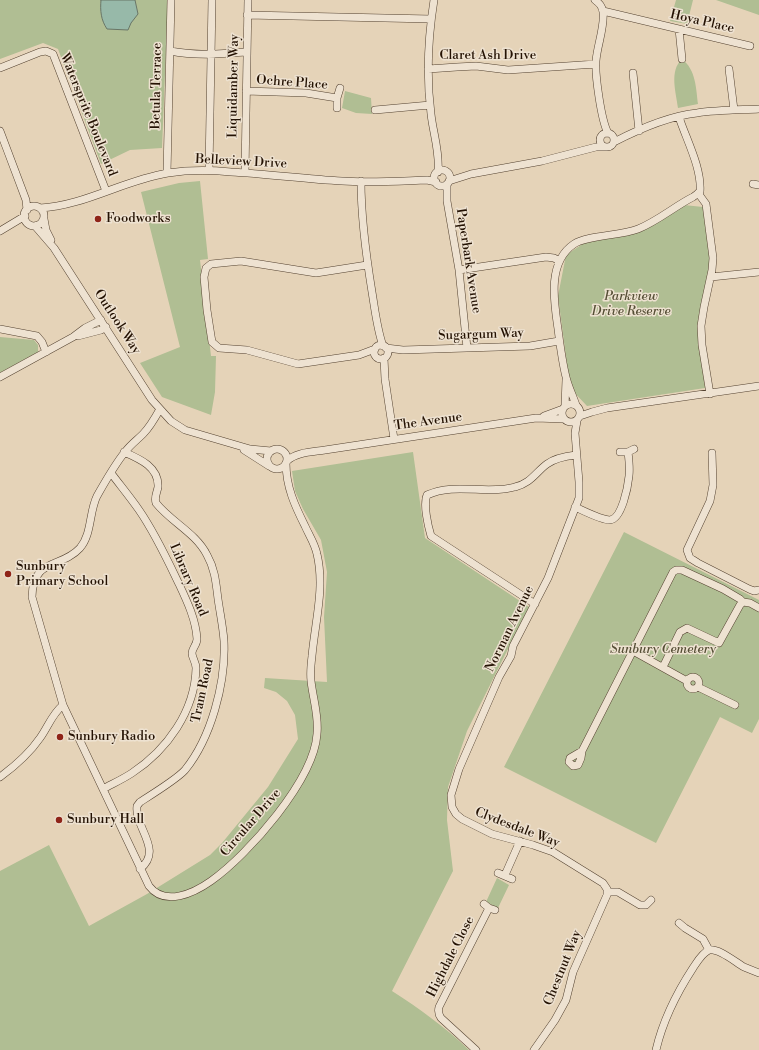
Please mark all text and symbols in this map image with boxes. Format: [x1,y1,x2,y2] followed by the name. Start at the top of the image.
[668,7,736,37] street label: Hoya Place
[225,34,243,138] street label: Liquidamber Way
[148,43,166,129] street label: Betula Terrace
[440,48,536,64] street label: Claret Ash Drive
[56,51,120,179] street label: Watersprite Boulevard
[256,73,328,93] street label: Ochre Place
[195,152,287,172] street label: Belleview Drive
[452,207,484,315] street label: Paperbark Avenue
[106,211,170,227] place label: Foodworks
[93,214,103,224] marker: Foodworks
[90,287,144,357] street label: Outlook Way
[591,289,671,320] park label: Parkview Drive Reserve
[438,326,524,344] street label: Sugargum Way
[393,409,463,435] street label: The Avenue
[166,541,210,619] street label: Library Road
[16,559,108,590] place label: Sunbury Primary School
[3,569,13,579] marker: Sunbury Primary School
[482,583,538,675] street label: Norman Avenue
[610,642,716,658] park label: Sunbury Cemetery
[189,658,217,724] street label: Tram Road
[68,729,155,745] place label: Sunbury Radio
[55,732,65,742] marker: Sunbury Radio
[217,786,285,860] street label: Circular Drive
[472,805,562,851] street label: Clydesdale Way
[67,812,144,828] place label: Sunbury Hall
[54,815,64,825] marker: Sunbury Hall
[424,914,478,1000] street label: Highdale Close
[541,928,585,1008] street label: Chestnut Way

